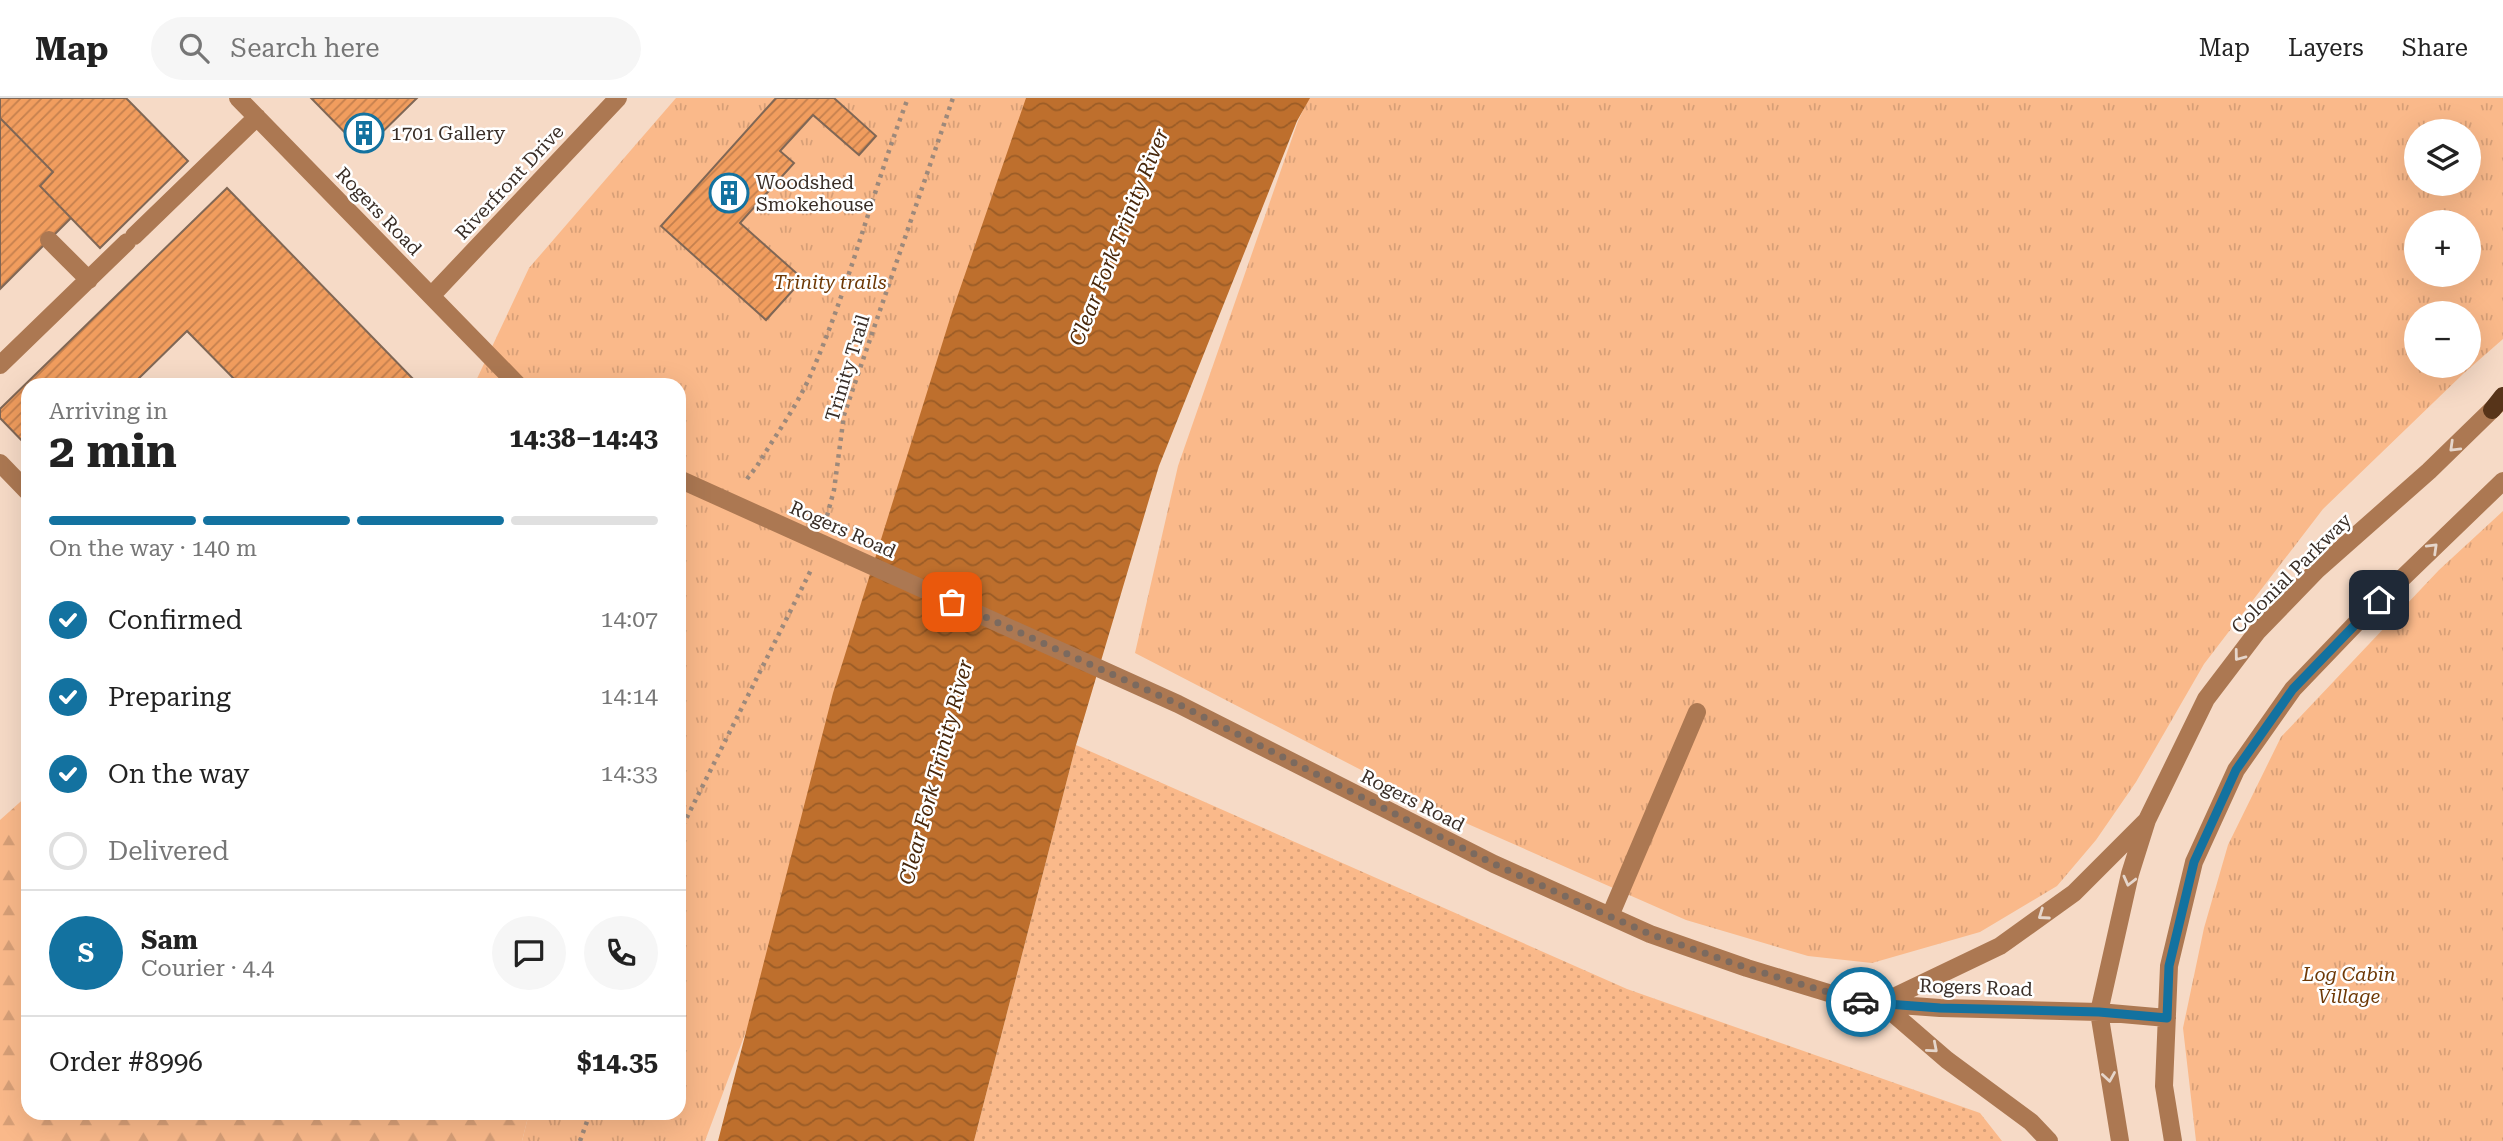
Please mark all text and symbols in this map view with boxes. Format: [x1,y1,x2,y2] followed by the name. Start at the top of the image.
[151,17,641,80] search box
[35,29,109,68] text: Map
[175,29,213,67] icon: search
[231,33,380,63] text: Search here
[2199,34,2250,62] text: Map
[2288,34,2364,62] text: Layers
[2402,34,2468,62] text: Share
[343,112,385,154] building icon: 1701 Gallery
[2404,119,2481,378] map controls
[2404,119,2481,196] button: layers
[450,120,568,244] street label: Riverfront Drive
[391,122,506,145] place label: 1701 Gallery
[1064,125,1174,349] water label: Clear Fork Trinity River
[331,163,426,260] street label: Rogers Road
[756,171,874,216] place label: Woodshed Smokehouse
[708,172,750,214] building icon: Woodshed Smokehouse
[2404,210,2481,287] button: +
[773,271,887,294] park label: Trinity trails
[2404,301,2481,378] button: −
[820,312,875,424] street label: Trinity Trail
[49,398,168,425] text: Arriving in
[509,423,658,453] text: 14:38–14:43
[49,424,177,478] text: 2 min
[2449,438,2462,451] one-way arrow
[786,496,899,563] street label: Rogers Road
[2227,508,2357,638] street label: Colonial Parkway
[49,535,257,562] text: On the way · 140 m
[2425,544,2438,557] one-way arrow
[2349,570,2409,630] pin
[922,572,982,632] pin
[2360,581,2398,619] icon: home
[933,583,971,621] icon: bag
[49,601,87,639] icon: check
[108,605,243,635] text: Confirmed
[601,606,658,633] text: 14:07
[2234,648,2247,661] one-way arrow
[894,657,978,887] water label: Clear Fork Trinity River
[49,678,87,716] icon: check
[108,682,231,712] text: Preparing
[601,683,658,710] text: 14:14
[49,755,87,793] icon: check
[108,759,249,789] text: On the way
[601,760,658,787] text: 14:33
[1357,764,1469,836] street label: Rogers Road
[108,836,229,866] text: Delivered
[2123,875,2137,887] one-way arrow
[2038,907,2051,919] one-way arrow
[492,916,566,990] button: chat
[584,916,658,990] button: phone
[141,925,198,955] text: Sam
[78,938,94,968] text: S
[141,955,274,982] text: Courier · 4.4
[2302,963,2396,1008] park label: Log Cabin Village
[1826,967,1896,1037] courier
[1919,974,2033,1001] street label: Rogers Road
[1842,983,1880,1021] icon: car
[1924,1040,1937,1052] one-way arrow
[49,1047,203,1077] text: Order #8996
[577,1047,658,1077] text: $14.35
[2101,1071,2116,1083] one-way arrow

